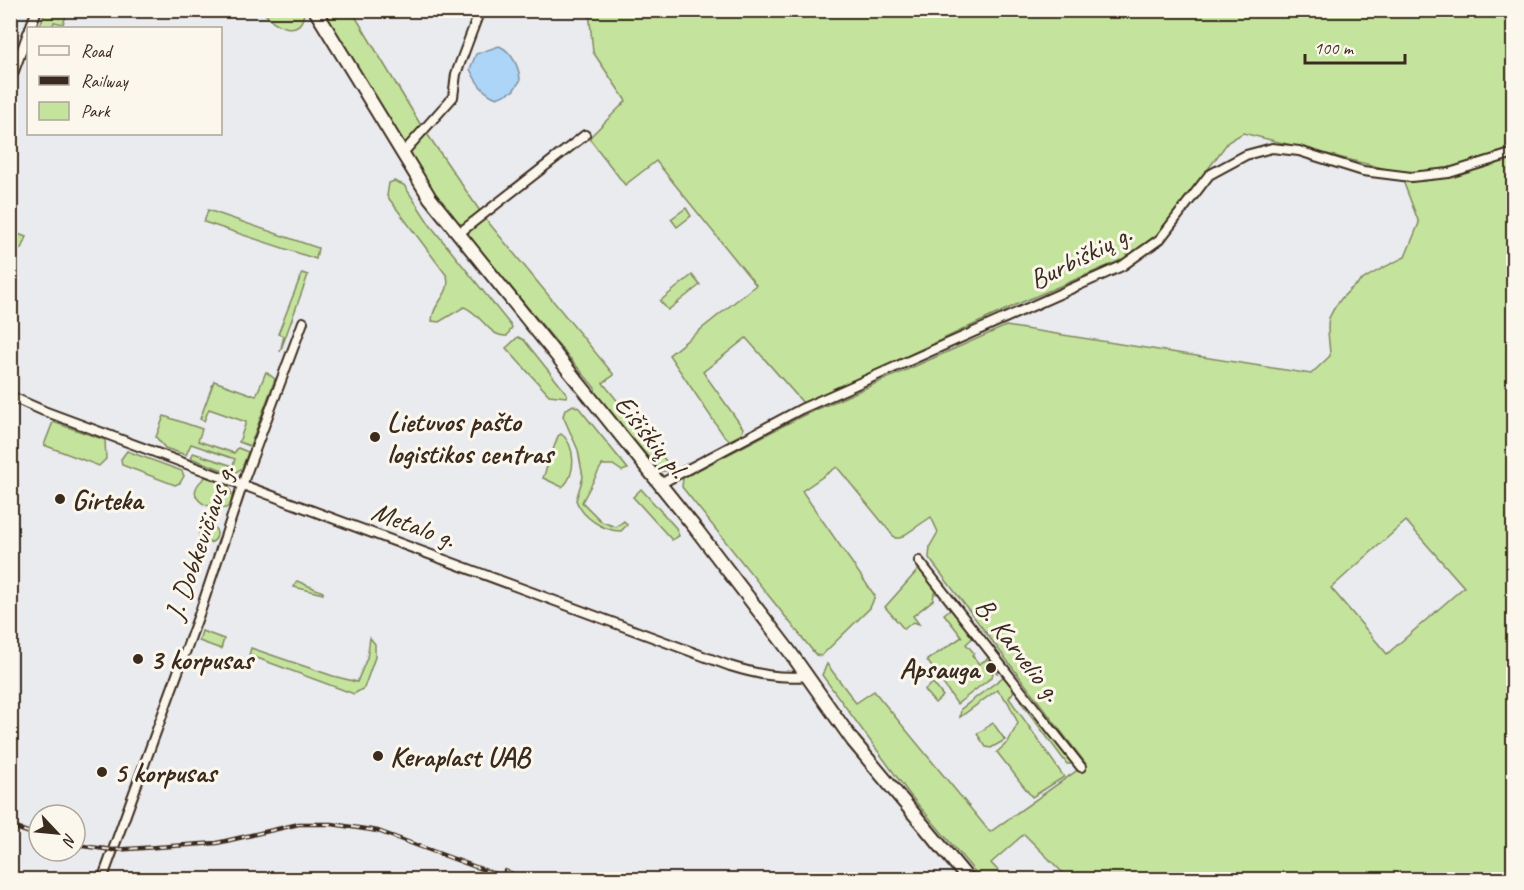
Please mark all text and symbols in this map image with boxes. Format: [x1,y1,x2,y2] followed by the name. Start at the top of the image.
[27,27,222,135] legend
[1305,27,1406,65] scale bar
[1314,37,1355,59] text: 100 m
[81,40,114,62] text: Road
[81,70,129,92] text: Railway
[81,100,111,122] text: Park
[1023,216,1138,297] street label: Burbiškių g.
[607,387,696,486] street label: Eišiškių pl.
[387,404,556,471] place label: Lietuvos pašto logistikos centras
[368,430,382,444] marker: Lietuvos pašto logistikos centras
[156,460,243,626] street label: J. Dobkevičiaus g.
[72,482,145,517] place label: Girteka
[53,492,67,506] marker: Girteka
[367,493,461,556] street label: Metalo g.
[967,590,1070,709] street label: B. Karvelio g.
[150,642,256,677] place label: 3 korpusas
[900,651,981,686] place label: Apsauga
[131,652,145,666] marker: 3 korpusas
[984,661,998,675] marker: Apsauga
[390,739,532,774] place label: Keraplast UAB
[371,749,385,763] marker: Keraplast UAB
[114,755,219,790] place label: 5 korpusas
[95,765,109,779] marker: 5 korpusas
[27,803,87,863] north arrow
[57,830,81,851] text: N

